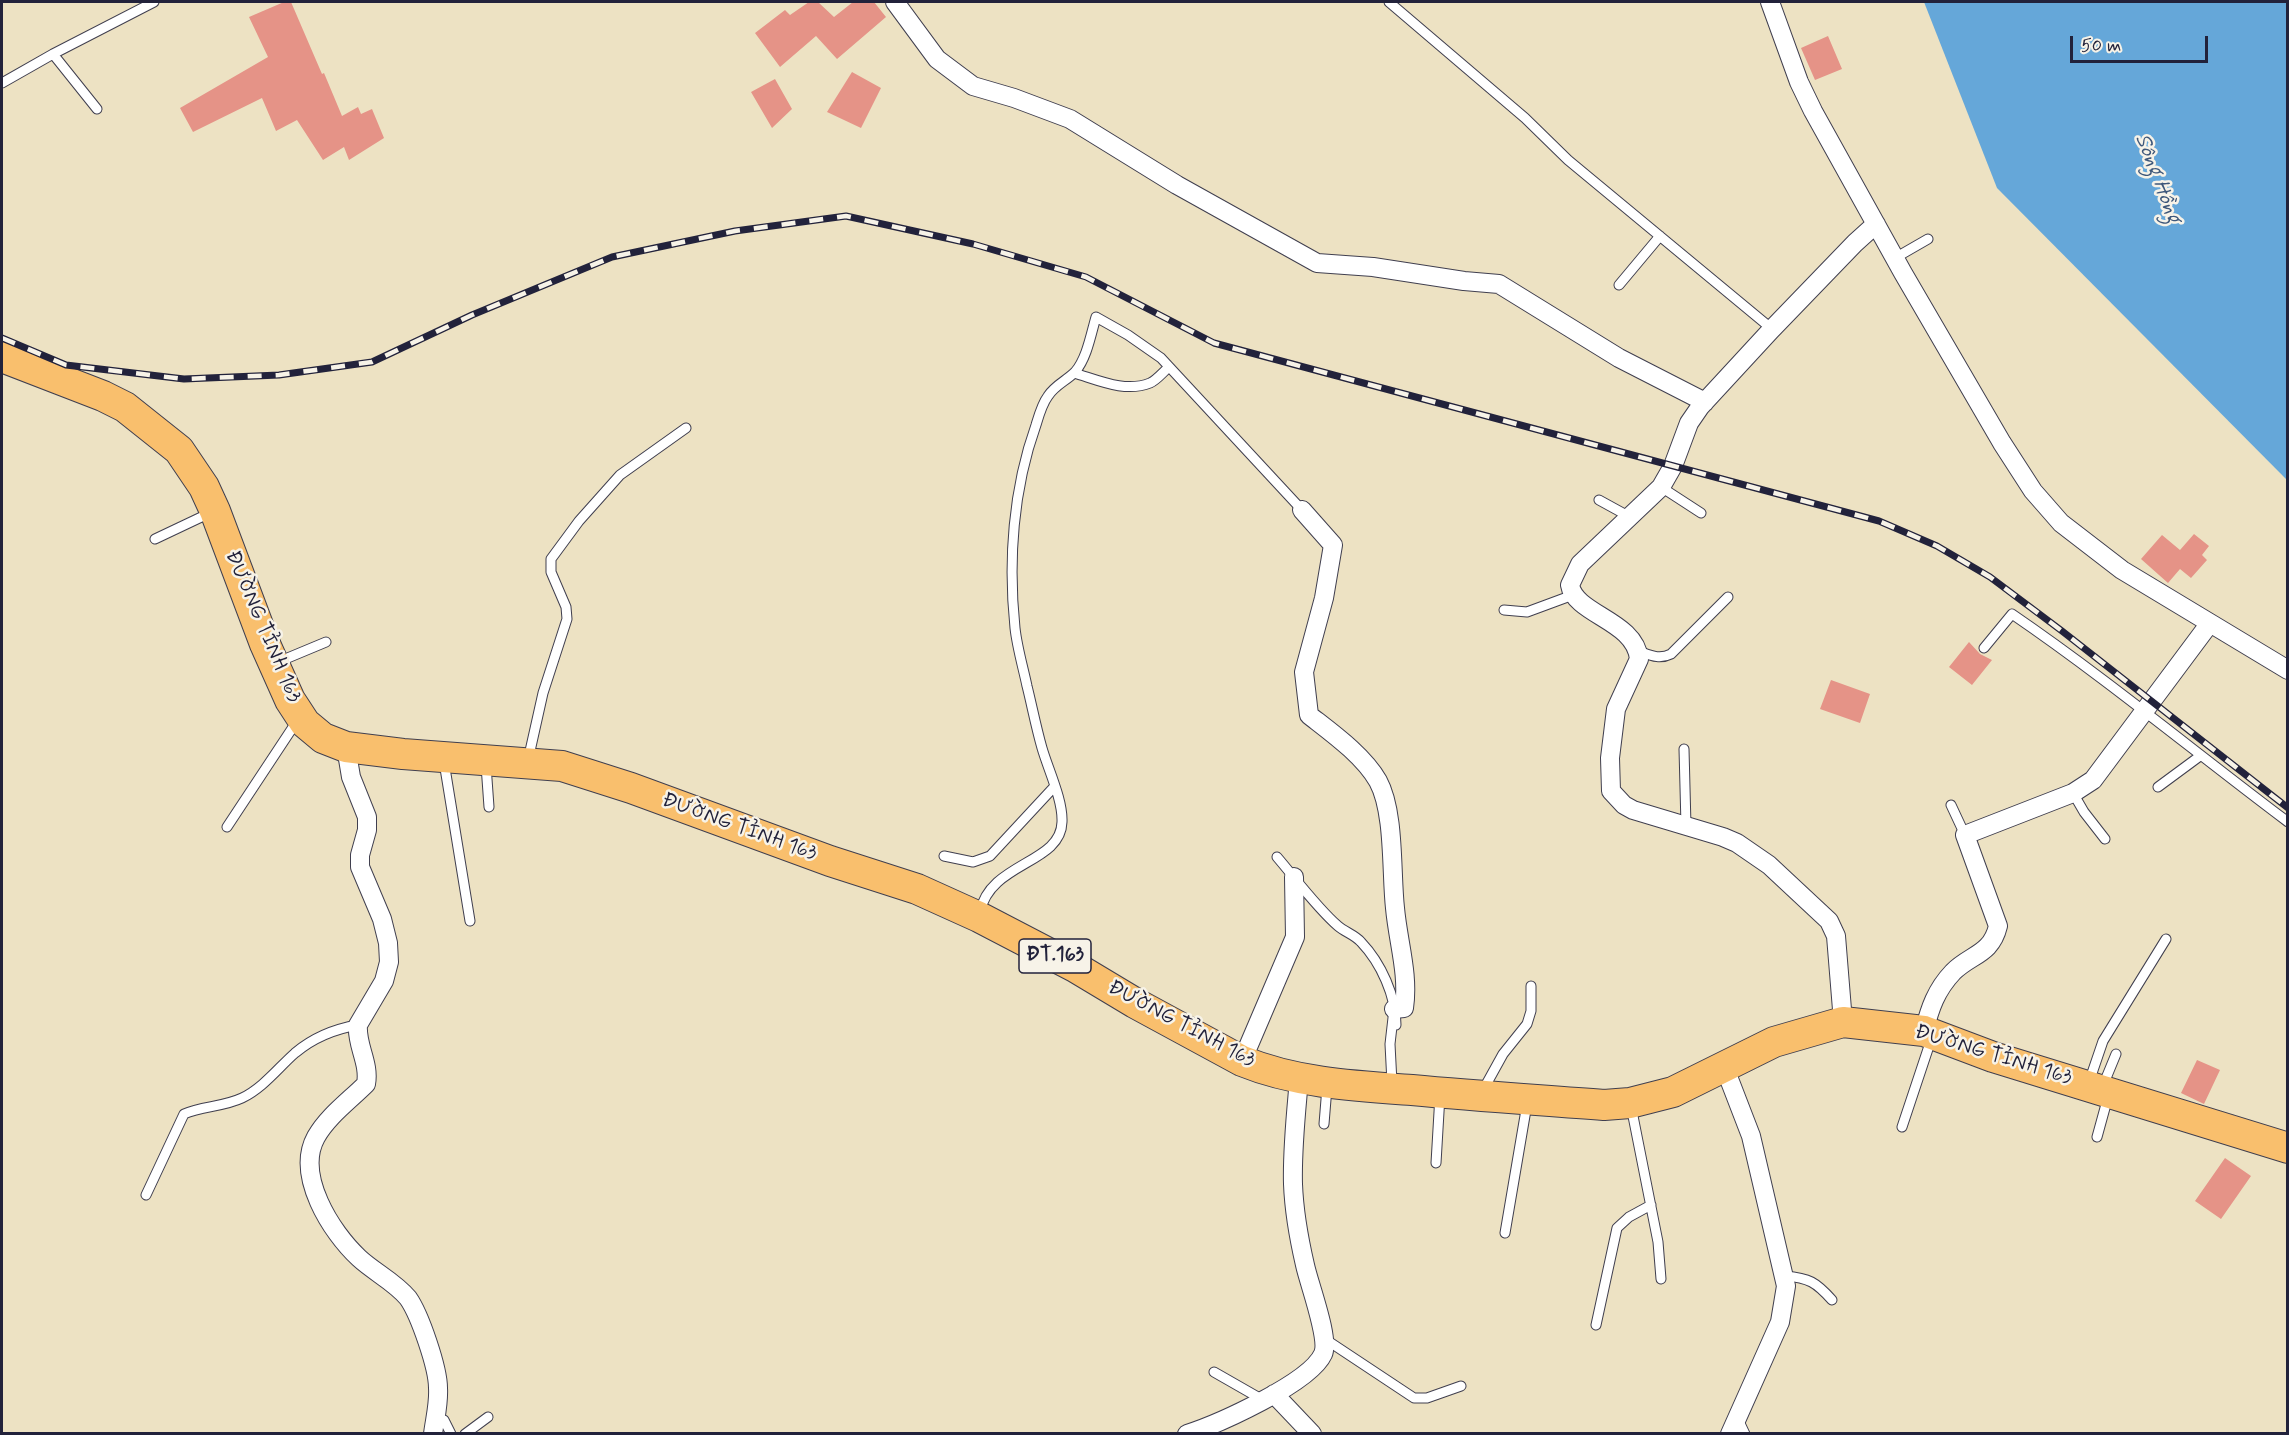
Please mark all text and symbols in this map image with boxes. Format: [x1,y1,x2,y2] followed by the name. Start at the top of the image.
[2073,24,2211,62] scale bar
[2081,34,2121,58] text: 50 m
[2128,130,2186,228] water label: Sông Hồng
[219,547,305,707] street label: ĐƯỜNG TỈNH 163
[658,788,820,868] street label: ĐƯỜNG TỈNH 163
[1019,939,1091,973] road number: ĐT.163
[1103,976,1259,1074] street label: ĐƯỜNG TỈNH 163
[1911,1020,2075,1092] street label: ĐƯỜNG TỈNH 163

